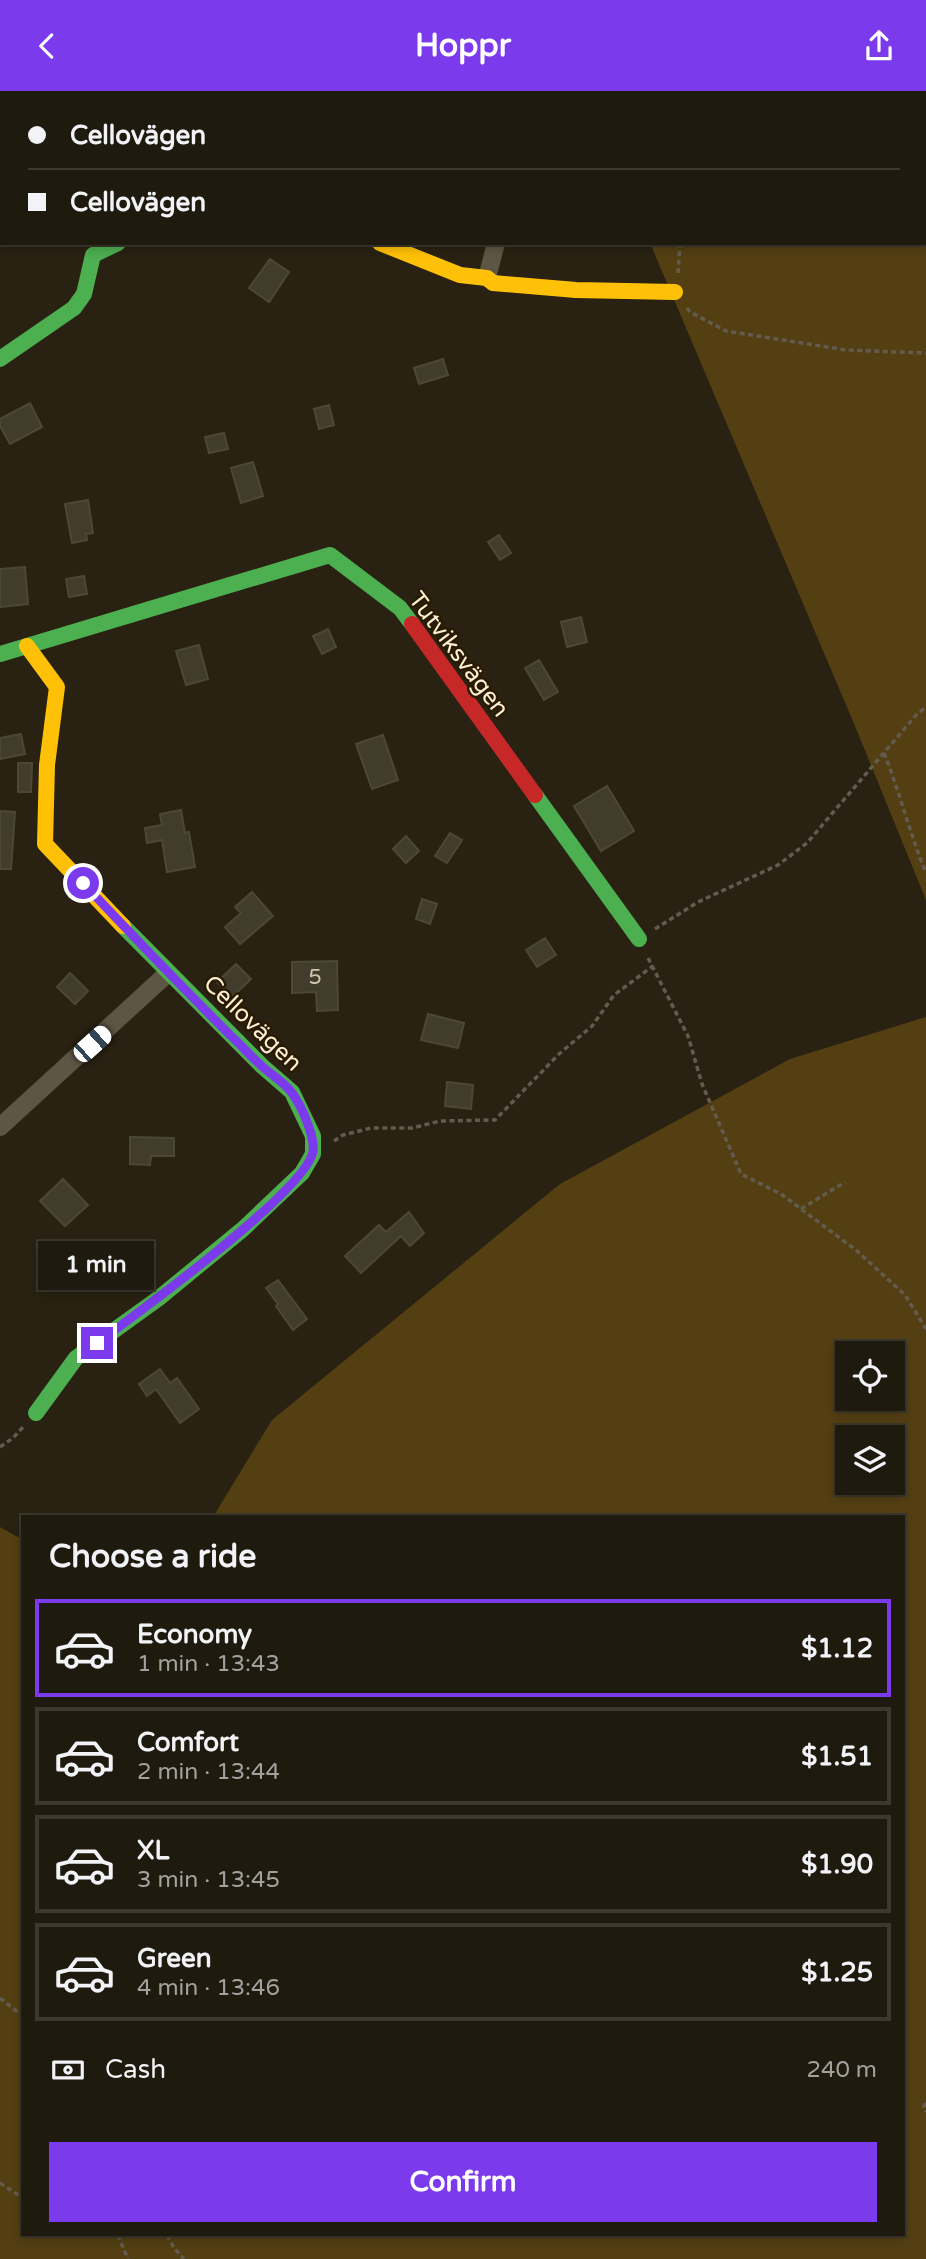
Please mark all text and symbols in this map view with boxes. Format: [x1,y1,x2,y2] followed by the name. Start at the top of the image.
[28,27,66,65] icon: back
[415,27,511,65] text: Hoppr
[860,27,898,65] icon: share
[70,120,206,151] text: Cellovägen
[70,187,206,218] text: Cellovägen
[402,586,515,723] street label: Tutviksvägen
[67,867,99,899] route start
[308,965,322,990] house number: 5
[197,969,308,1077] street label: Cellovägen
[70,1022,115,1066] car
[39,1241,155,1291] callout: 1 min
[65,1251,127,1279] text: 1 min
[81,1327,113,1359] route end
[835,1341,905,1495] map controls
[835,1341,905,1411] button: locate
[835,1425,905,1495] button: layers
[49,1538,256,1576] text: Choose a ride
[53,1617,116,1680] icon: car
[137,1619,252,1650] text: Economy
[801,1633,873,1664] text: $1.12
[137,1650,280,1678] text: 1 min · 13:43
[53,1725,116,1788] icon: car
[137,1727,239,1758] text: Comfort
[801,1741,873,1772] text: $1.51
[137,1758,280,1786] text: 2 min · 13:44
[53,1833,116,1896] icon: car
[137,1835,169,1866] text: XL
[801,1849,873,1880] text: $1.90
[137,1866,280,1894] text: 3 min · 13:45
[53,1941,116,2004] icon: car
[137,1943,212,1974] text: Green
[801,1957,873,1988] text: $1.25
[137,1974,280,2002] text: 4 min · 13:46
[49,2051,87,2089] icon: cash
[105,2054,166,2085] text: Cash
[807,2056,877,2084] text: 240 m
[49,2142,877,2222] button: Confirm

